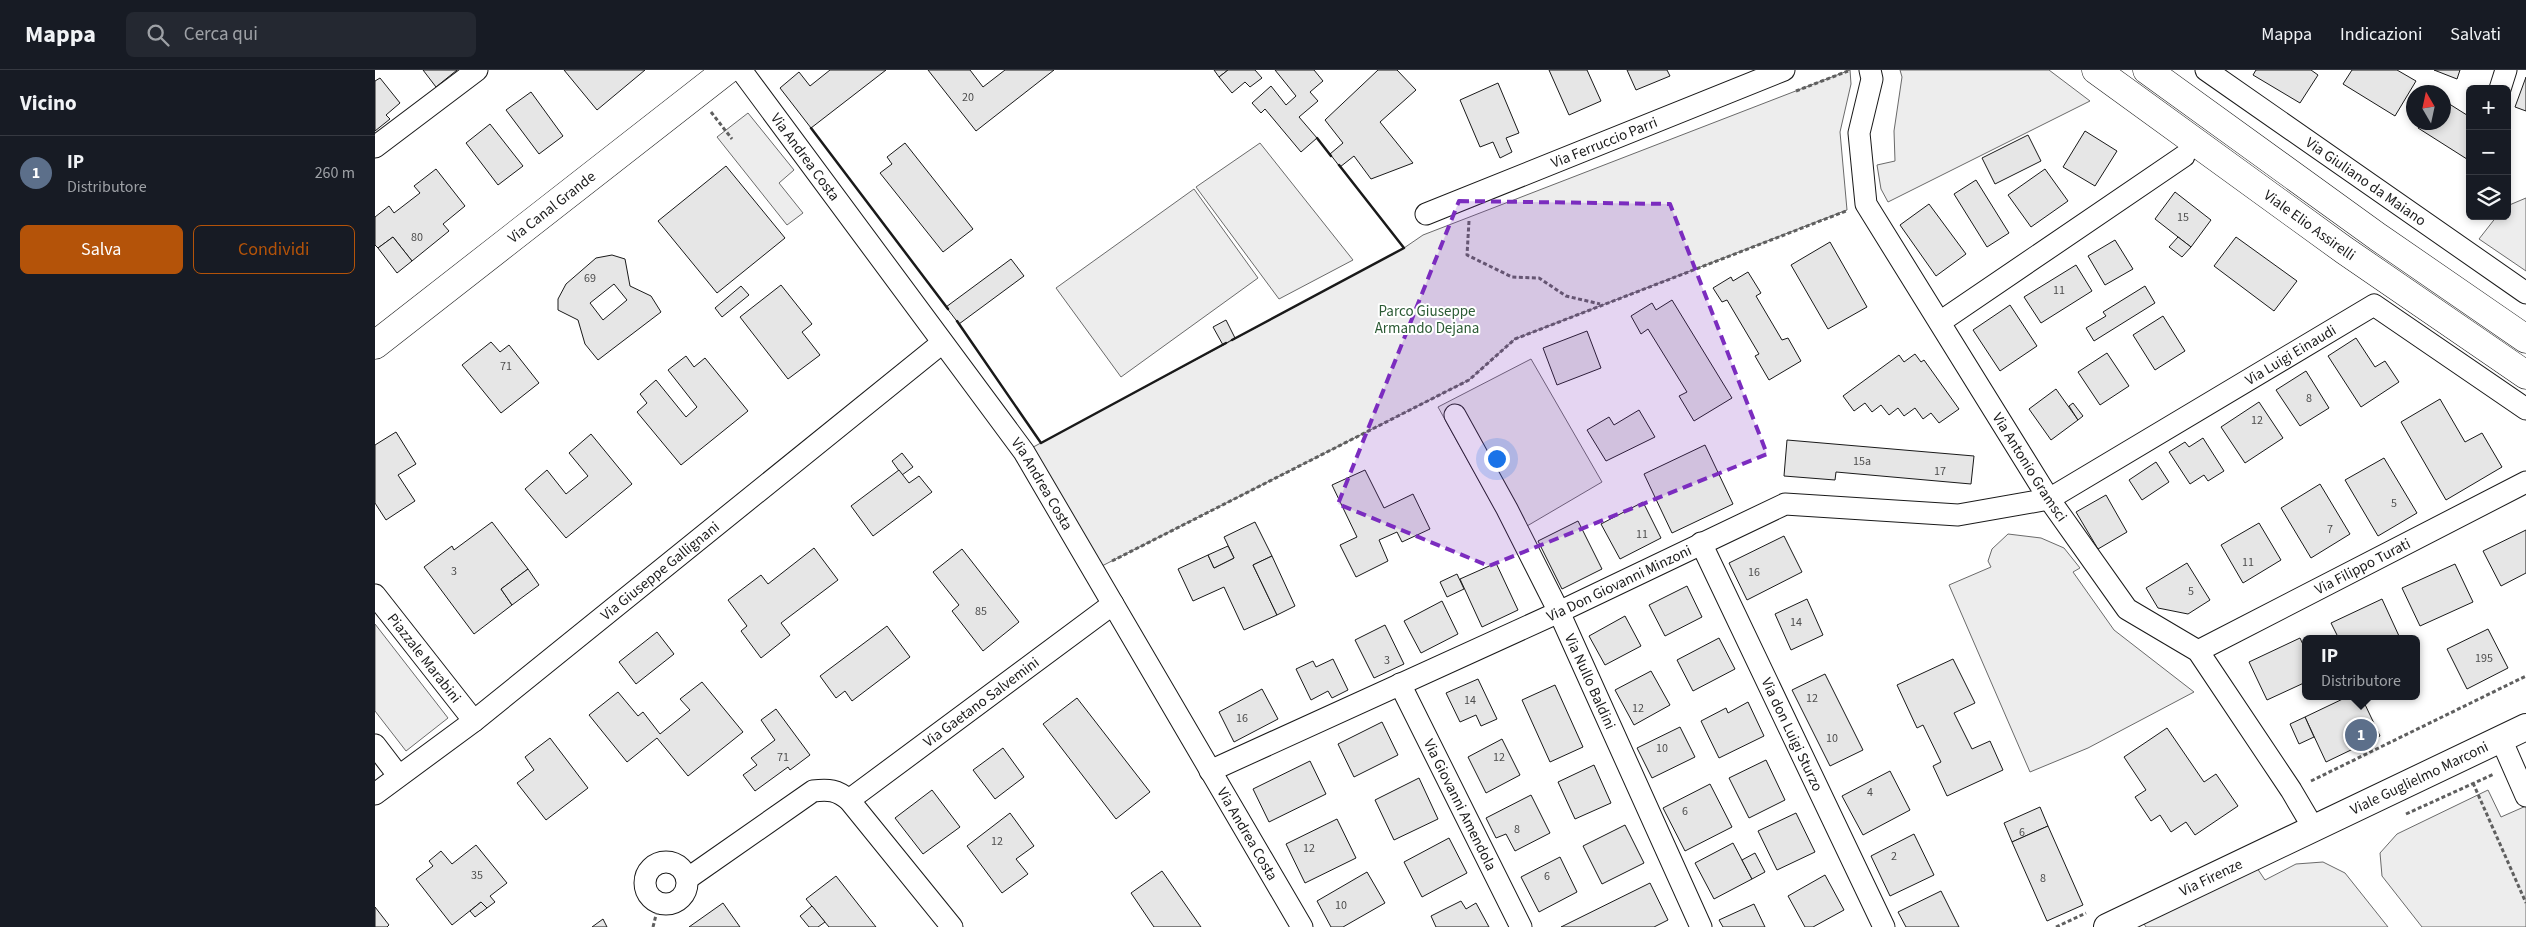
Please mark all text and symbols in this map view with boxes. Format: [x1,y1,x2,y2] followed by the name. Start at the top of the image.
[126,12,476,57] search box
[25,17,96,52] text: Mappa
[144,21,172,49] icon: search
[184,21,258,48] text: Cerca qui
[2261,22,2312,47] text: Mappa
[2340,22,2422,47] text: Indicazioni
[2450,22,2501,47] text: Salvati
[2406,85,2451,130] north arrow
[2466,85,2511,220] map controls
[2466,85,2511,130] button: +
[20,88,77,118] text: Vicino
[962,89,974,106] house number: 20
[765,109,844,205] street label: Via Andrea Costa
[1548,112,1661,174] street label: Via Ferruccio Parri
[2466,130,2511,175] button: −
[2301,133,2430,231] street label: Via Giuliano da Maiano
[67,149,84,176] text: IP
[32,162,40,184] text: 1
[315,162,355,184] text: 260 m
[503,166,600,249] street label: Via Canal Grande
[2466,175,2511,220] button: layers
[67,176,147,198] text: Distributore
[2259,185,2359,266] street label: Viale Elio Assirelli
[2177,209,2189,226] house number: 15
[20,225,183,274] button: Salva
[193,225,355,274] button: Condividi
[411,229,423,246] house number: 80
[584,270,596,287] house number: 69
[2053,282,2065,299] house number: 11
[1375,301,1479,339] park label: Parco Giuseppe Armando Dejana
[2241,320,2340,391] street label: Via Luigi Einaudi
[500,358,512,375] house number: 71
[2306,390,2312,407] house number: 8
[1987,409,2072,526] street label: Via Antonio Gramsci
[2251,412,2263,429] house number: 12
[1006,433,1078,534] street label: Via Andrea Costa
[1484,446,1510,472] your location
[1853,453,1871,470] house number: 15a
[1934,463,1946,480] house number: 17
[2391,495,2397,512] house number: 5
[596,517,724,626] street label: Via Giuseppe Gallignani
[2327,521,2333,538] house number: 7
[1636,526,1648,543] house number: 11
[2311,533,2414,600] street label: Via Filippo Turati
[1543,540,1695,627] street label: Via Don Giovanni Minzoni
[2242,554,2254,571] house number: 11
[451,563,457,580] house number: 3
[1748,564,1760,581] house number: 16
[2188,583,2194,600] house number: 5
[975,603,987,620] house number: 85
[382,609,466,708] street label: Piazzale Marabini
[1790,614,1802,631] house number: 14
[1559,630,1621,733] street label: Via Nullo Baldini
[2302,635,2420,700] popup
[2321,643,2338,670] text: IP
[2475,650,2493,667] house number: 195
[919,652,1044,752] street label: Via Gaetano Salvemini
[1384,652,1390,669] house number: 3
[2321,670,2401,692] text: Distributore
[1756,674,1828,795] street label: Via don Luigi Sturzo
[1806,690,1818,707] house number: 12
[1464,692,1476,709] house number: 14
[1632,700,1644,717] house number: 12
[1236,710,1248,727] house number: 16
[2345,716,2377,754] pin: 1
[1826,730,1838,747] house number: 10
[1418,736,1501,874] street label: Via Giovanni Amendola
[2347,736,2492,820] street label: Viale Guglielmo Marconi
[1656,740,1668,757] house number: 10
[777,749,789,766] house number: 71
[1493,749,1505,766] house number: 12
[1212,784,1283,885] street label: Via Andrea Costa
[1867,784,1873,801] house number: 4
[1682,803,1688,820] house number: 6
[1514,821,1520,838] house number: 8
[2019,824,2025,841] house number: 6
[991,833,1003,850] house number: 12
[1303,840,1315,857] house number: 12
[1891,848,1897,865] house number: 2
[2176,854,2246,902] street label: Via Firenze
[471,867,483,884] house number: 35
[1544,868,1550,885] house number: 6
[2040,870,2046,887] house number: 8
[1335,897,1347,914] house number: 10

